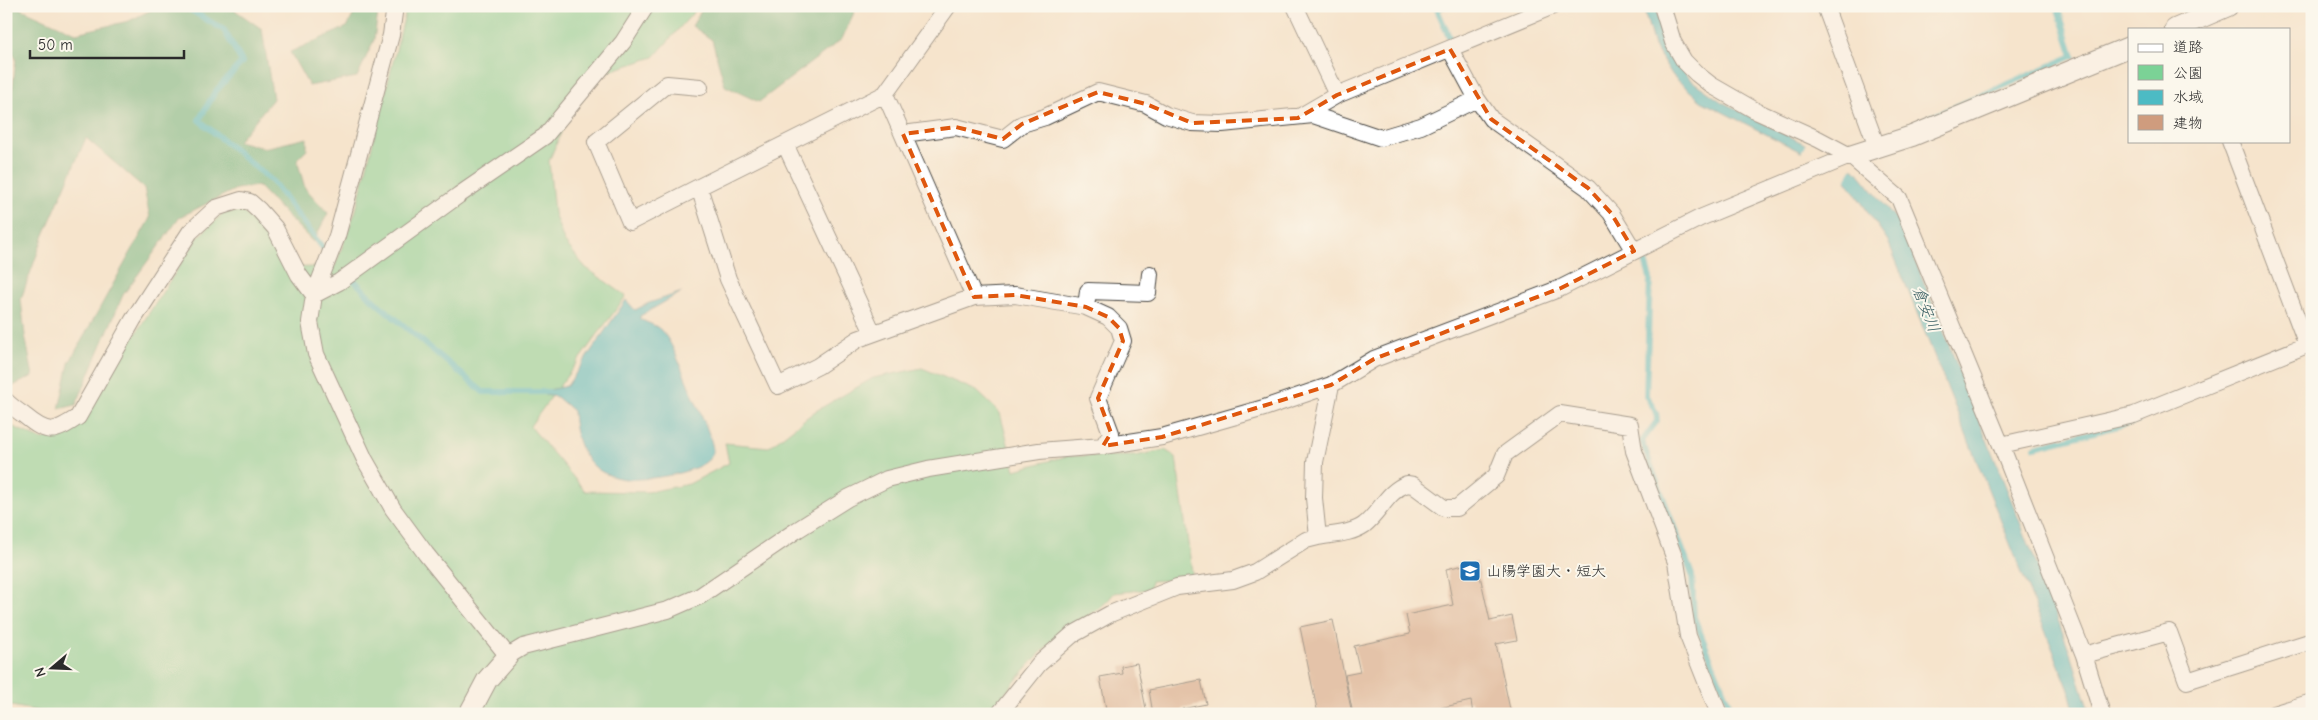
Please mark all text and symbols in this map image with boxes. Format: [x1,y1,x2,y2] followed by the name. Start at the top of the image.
[30,28,184,60] scale bar
[2128,28,2290,142] legend
[38,36,73,54] text: 50 m
[2173,38,2203,56] text: 道路
[2173,64,2203,82] text: 公園
[2173,88,2203,106] text: 水域
[2173,114,2203,132] text: 建物
[1909,284,1943,335] water label: 倉安川
[1458,559,1482,583] school or university icon: 山陽学園大・短大
[1486,562,1606,580] place label: 山陽学園大・短大
[28,642,78,692] north arrow
[31,665,50,679] text: N

